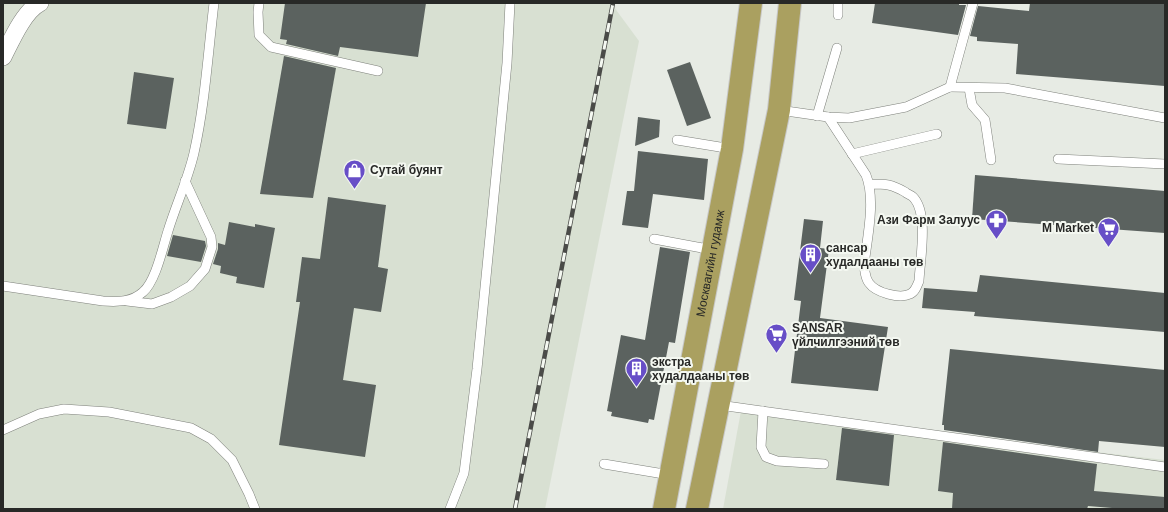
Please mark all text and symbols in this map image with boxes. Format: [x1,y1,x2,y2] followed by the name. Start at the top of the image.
[341,157,367,190] shop icon: Сутай буянт
[370,163,443,177] place label: Сутай буянт
[983,207,1009,240] pharmacy icon: Ази Фарм Залуус
[693,209,727,318] street label: Москвагийн гудамж
[877,213,980,227] place label: Ази Фарм Залуус
[1096,215,1122,248] supermarket icon: М Market
[1042,221,1094,235] place label: М Market
[826,241,924,269] place label: сансар худалдааны төв
[798,242,824,275] building icon: сансар худалдааны төв
[792,321,900,349] place label: SANSAR үйлчилгээний төв
[764,322,790,355] supermarket icon: SANSAR үйлчилгээний төв
[652,355,750,383] place label: экстра худалдааны төв
[623,356,649,389] building icon: экстра худалдааны төв

